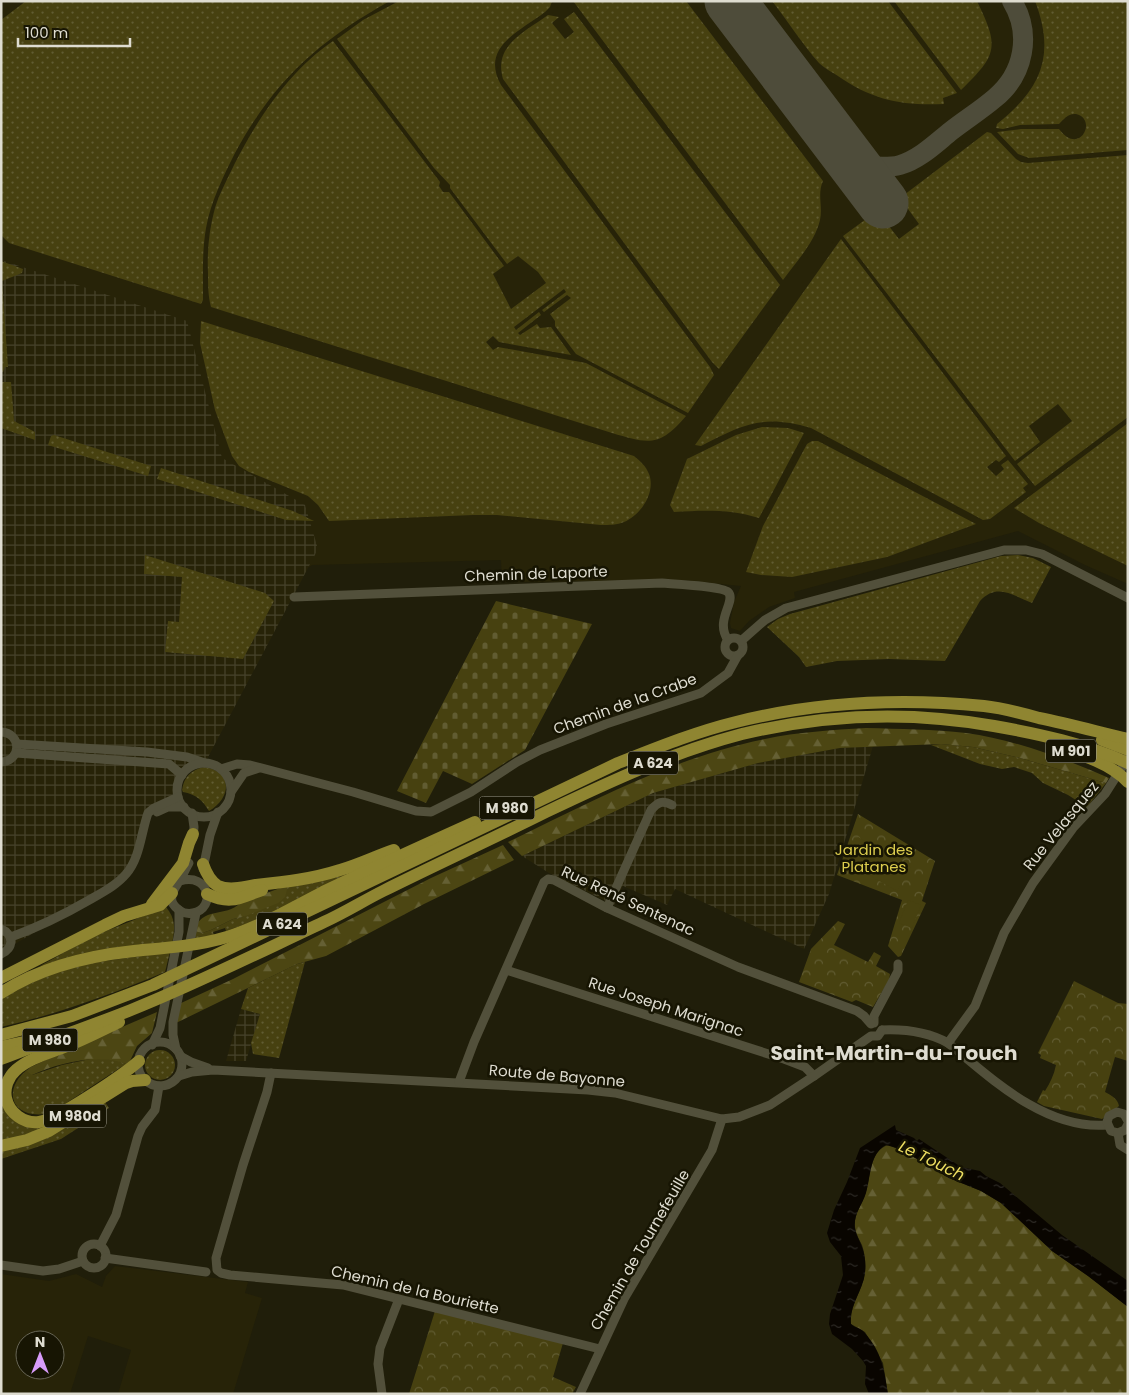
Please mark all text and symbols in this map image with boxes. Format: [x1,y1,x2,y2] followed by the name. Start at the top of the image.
[18,15,130,47] scale bar
[25,22,68,43] text: 100 m
[464,561,608,586] street label: Chemin de Laporte
[550,668,699,739] street label: Chemin de la Crabe
[1046,739,1096,762] road number: M 901
[628,751,678,774] road number: A 624
[1018,777,1103,875] street label: Rue Velasquez
[480,796,534,820] road number: M 980
[835,839,913,877] park label: Jardin des Platanes
[558,860,698,941] street label: Rue René Sentenac
[257,912,307,936] road number: A 624
[586,972,746,1042] street label: Rue Joseph Marignac
[22,1028,78,1052] road number: M 980
[771,1039,1017,1067] district label: Saint-Martin-du-Touch
[488,1059,626,1092] street label: Route de Bayonne
[44,1104,106,1128] road number: M 980d
[895,1135,969,1186] water label: Le Touch
[585,1165,694,1334] street label: Chemin de Tournefeuille
[329,1260,501,1319] street label: Chemin de la Bouriette
[15,1330,65,1380] north arrow
[35,1332,45,1352] text: N

